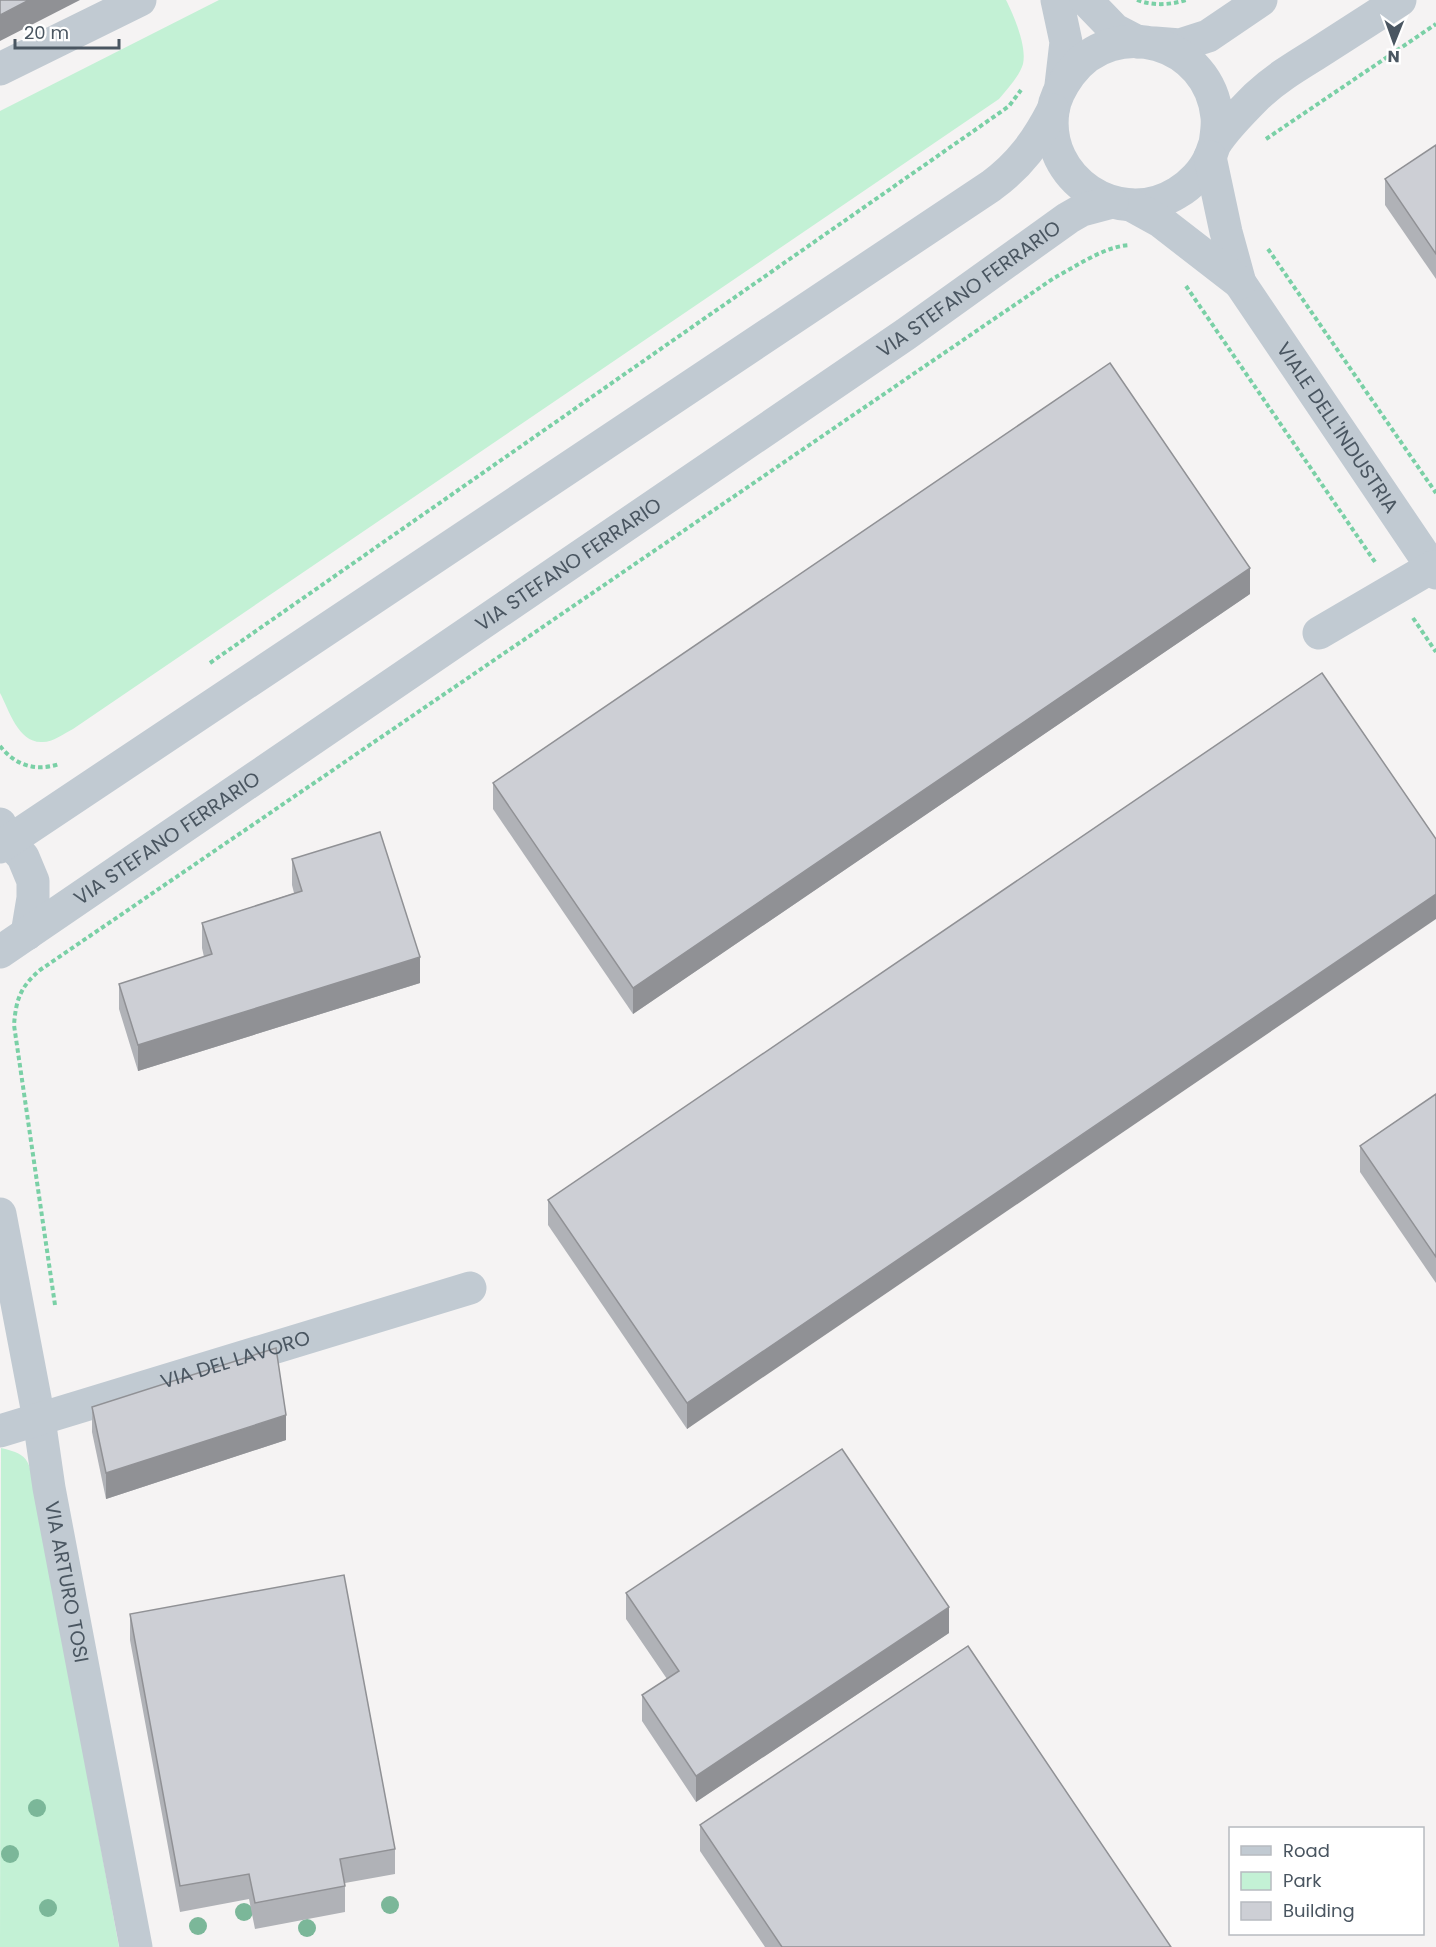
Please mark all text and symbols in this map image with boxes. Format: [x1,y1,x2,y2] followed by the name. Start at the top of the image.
[15,12,118,50] scale bar
[1364,12,1424,72] north arrow
[24,20,69,45] text: 20 m
[1388,45,1400,68] text: N
[871,214,1066,364] street label: VIA STEFANO FERRARIO
[1270,336,1406,519] street label: VIALE DELL'INDUSTRIA
[470,491,667,638] street label: VIA STEFANO FERRARIO
[68,765,266,912] street label: VIA STEFANO FERRARIO
[157,1323,314,1395] street label: VIA DEL LAVORO
[38,1499,96,1665] street label: VIA ARTURO TOSI
[1229,1827,1424,1935] legend
[1283,1838,1330,1863] text: Road
[1283,1868,1322,1893] text: Park
[1283,1898,1355,1923] text: Building

